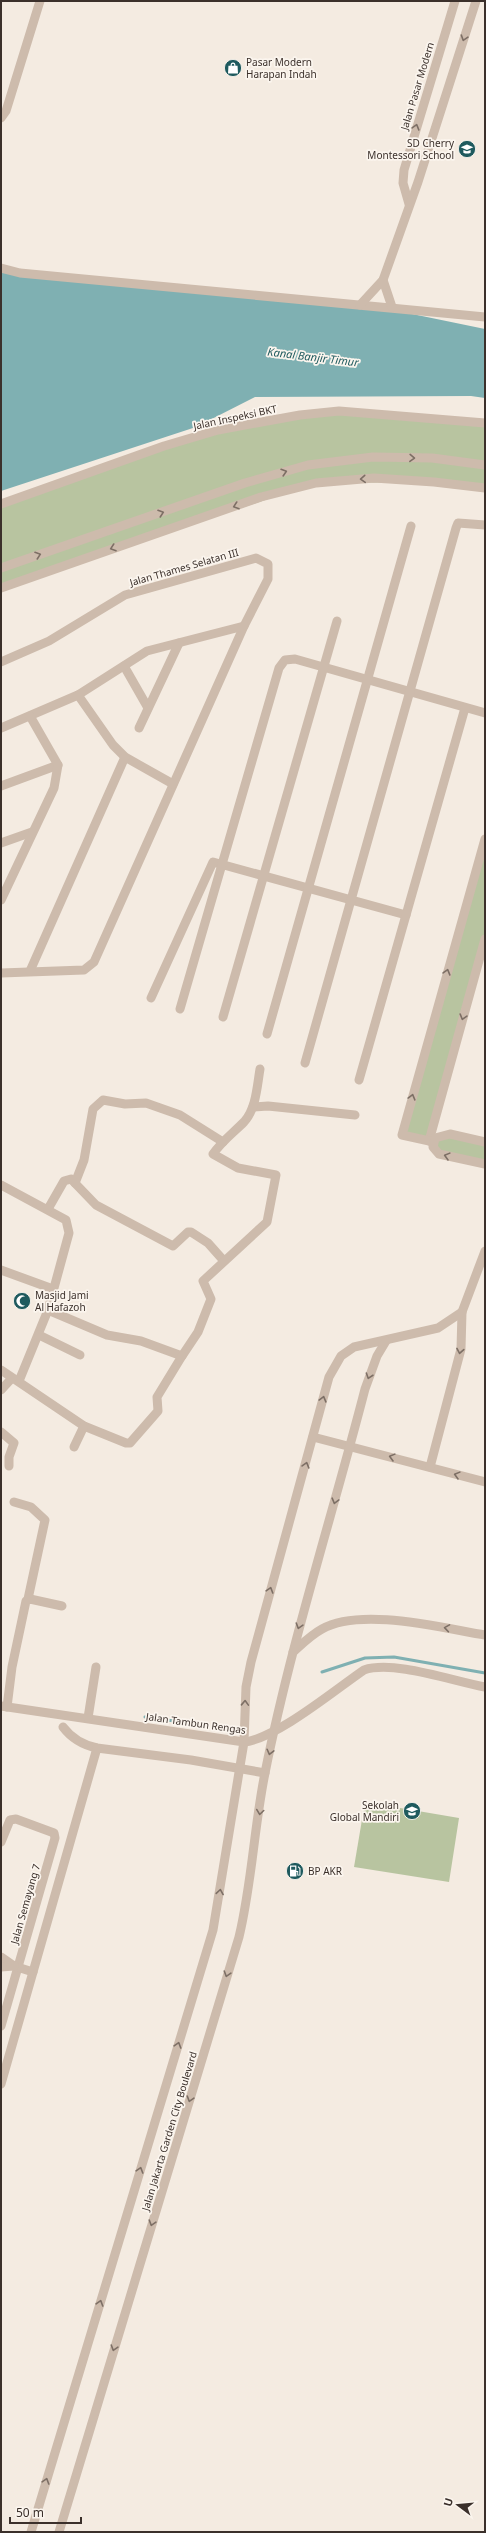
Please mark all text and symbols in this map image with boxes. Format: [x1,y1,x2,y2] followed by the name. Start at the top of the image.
[460,34,469,41] one-way arrow
[397,40,437,133] street label: Jalan Pasar Modern
[246,55,317,81] place label: Pasar Modern Harapan Indah
[223,58,243,78] shop icon: Pasar Modern Harapan Indah
[411,124,420,131] one-way arrow
[367,136,455,162] place label: SD Cherry Montessori School
[457,139,477,159] school or university icon: SD Cherry Montessori School
[267,343,360,370] water label: Kanal Banjir Timur
[191,401,278,433] street label: Jalan Inspeksi BKT
[409,454,415,462] one-way arrow
[280,468,287,477] one-way arrow
[359,475,366,484] one-way arrow
[233,501,240,510] one-way arrow
[157,509,164,517] one-way arrow
[110,544,117,552] one-way arrow
[127,545,240,590] street label: Jalan Thames Selatan III
[34,552,41,560] one-way arrow
[443,969,451,975] one-way arrow
[459,1013,468,1020] one-way arrow
[407,1094,416,1101] one-way arrow
[444,1153,450,1161] one-way arrow
[35,1288,89,1314] place label: Masjid Jami Al Hafazoh
[12,1291,32,1311] mosque icon: Masjid Jami Al Hafazoh
[456,1347,464,1354] one-way arrow
[365,1372,374,1379] one-way arrow
[318,1396,327,1403] one-way arrow
[389,1453,396,1462] one-way arrow
[301,1462,309,1469] one-way arrow
[454,1471,461,1479] one-way arrow
[331,1498,340,1505] one-way arrow
[265,1587,274,1594] one-way arrow
[295,1623,304,1630] one-way arrow
[443,1625,450,1633] one-way arrow
[241,1700,250,1706] one-way arrow
[144,1709,247,1737] street label: Jalan Tambun Rengas
[267,1748,275,1755] one-way arrow
[330,1798,399,1824] place label: Sekolah Global Mandiri
[402,1801,422,1821] school or university icon: Sekolah Global Mandiri
[256,1809,265,1815] one-way arrow
[285,1861,305,1881] fuel station icon: BP AKR
[7,1862,43,1947] street label: Jalan Semayang 7
[308,1864,343,1878] place label: BP AKR
[215,1889,224,1895] one-way arrow
[223,1971,232,1978] one-way arrow
[173,2042,182,2049] one-way arrow
[138,2050,200,2213] street label: Jalan Jakarta Garden City Boulevard
[186,2095,195,2102] one-way arrow
[135,2166,144,2173] one-way arrow
[148,2219,157,2226] one-way arrow
[95,2300,104,2307] one-way arrow
[110,2344,119,2351] one-way arrow
[42,2478,50,2485] one-way arrow
[438,2485,478,2525] north arrow
[440,2496,456,2508] text: U
[10,2499,81,2525] scale bar
[16,2504,44,2521] text: 50 m

